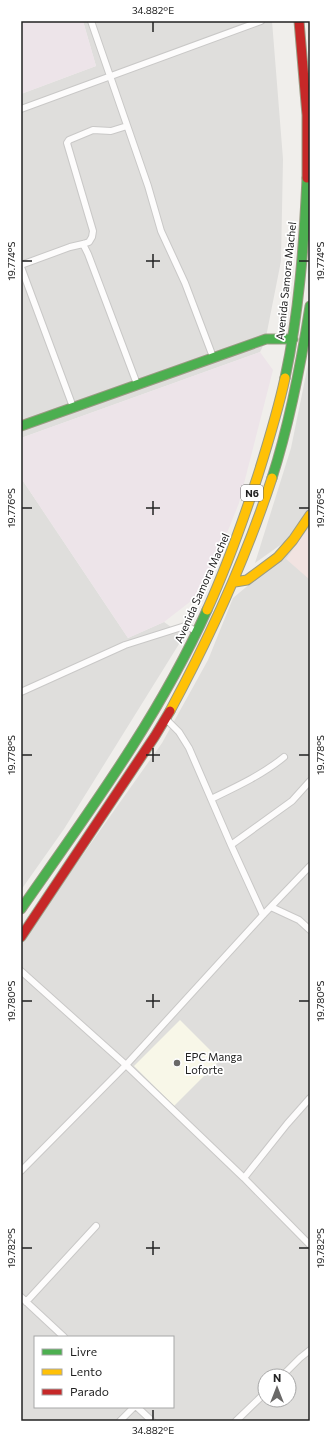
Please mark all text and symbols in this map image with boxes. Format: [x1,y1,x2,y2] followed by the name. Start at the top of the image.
[132,4,174,16] text: 34.882°E
[273,221,298,341] street label: Avenida Samora Machel
[5,241,17,280] text: 19.774°S
[314,241,326,280] text: 19.774°S
[241,485,263,501] road number: N6
[5,488,17,528] text: 19.776°S
[314,488,326,528] text: 19.776°S
[171,531,232,645] street label: Avenida Samora Machel
[5,735,17,775] text: 19.778°S
[314,735,326,775] text: 19.778°S
[5,980,17,1021] text: 19.780°S
[314,980,326,1021] text: 19.780°S
[185,1050,242,1076] place label: EPC Manga Loforte
[172,1058,182,1068] marker: EPC Manga Loforte
[5,1228,17,1268] text: 19.782°S
[314,1228,326,1268] text: 19.782°S
[34,1336,174,1408] legend
[70,1344,97,1358] text: Livre
[70,1364,102,1378] text: Lento
[257,1368,297,1408] north arrow
[273,1371,281,1384] text: N
[70,1384,109,1398] text: Parado
[132,1424,174,1436] text: 34.882°E

